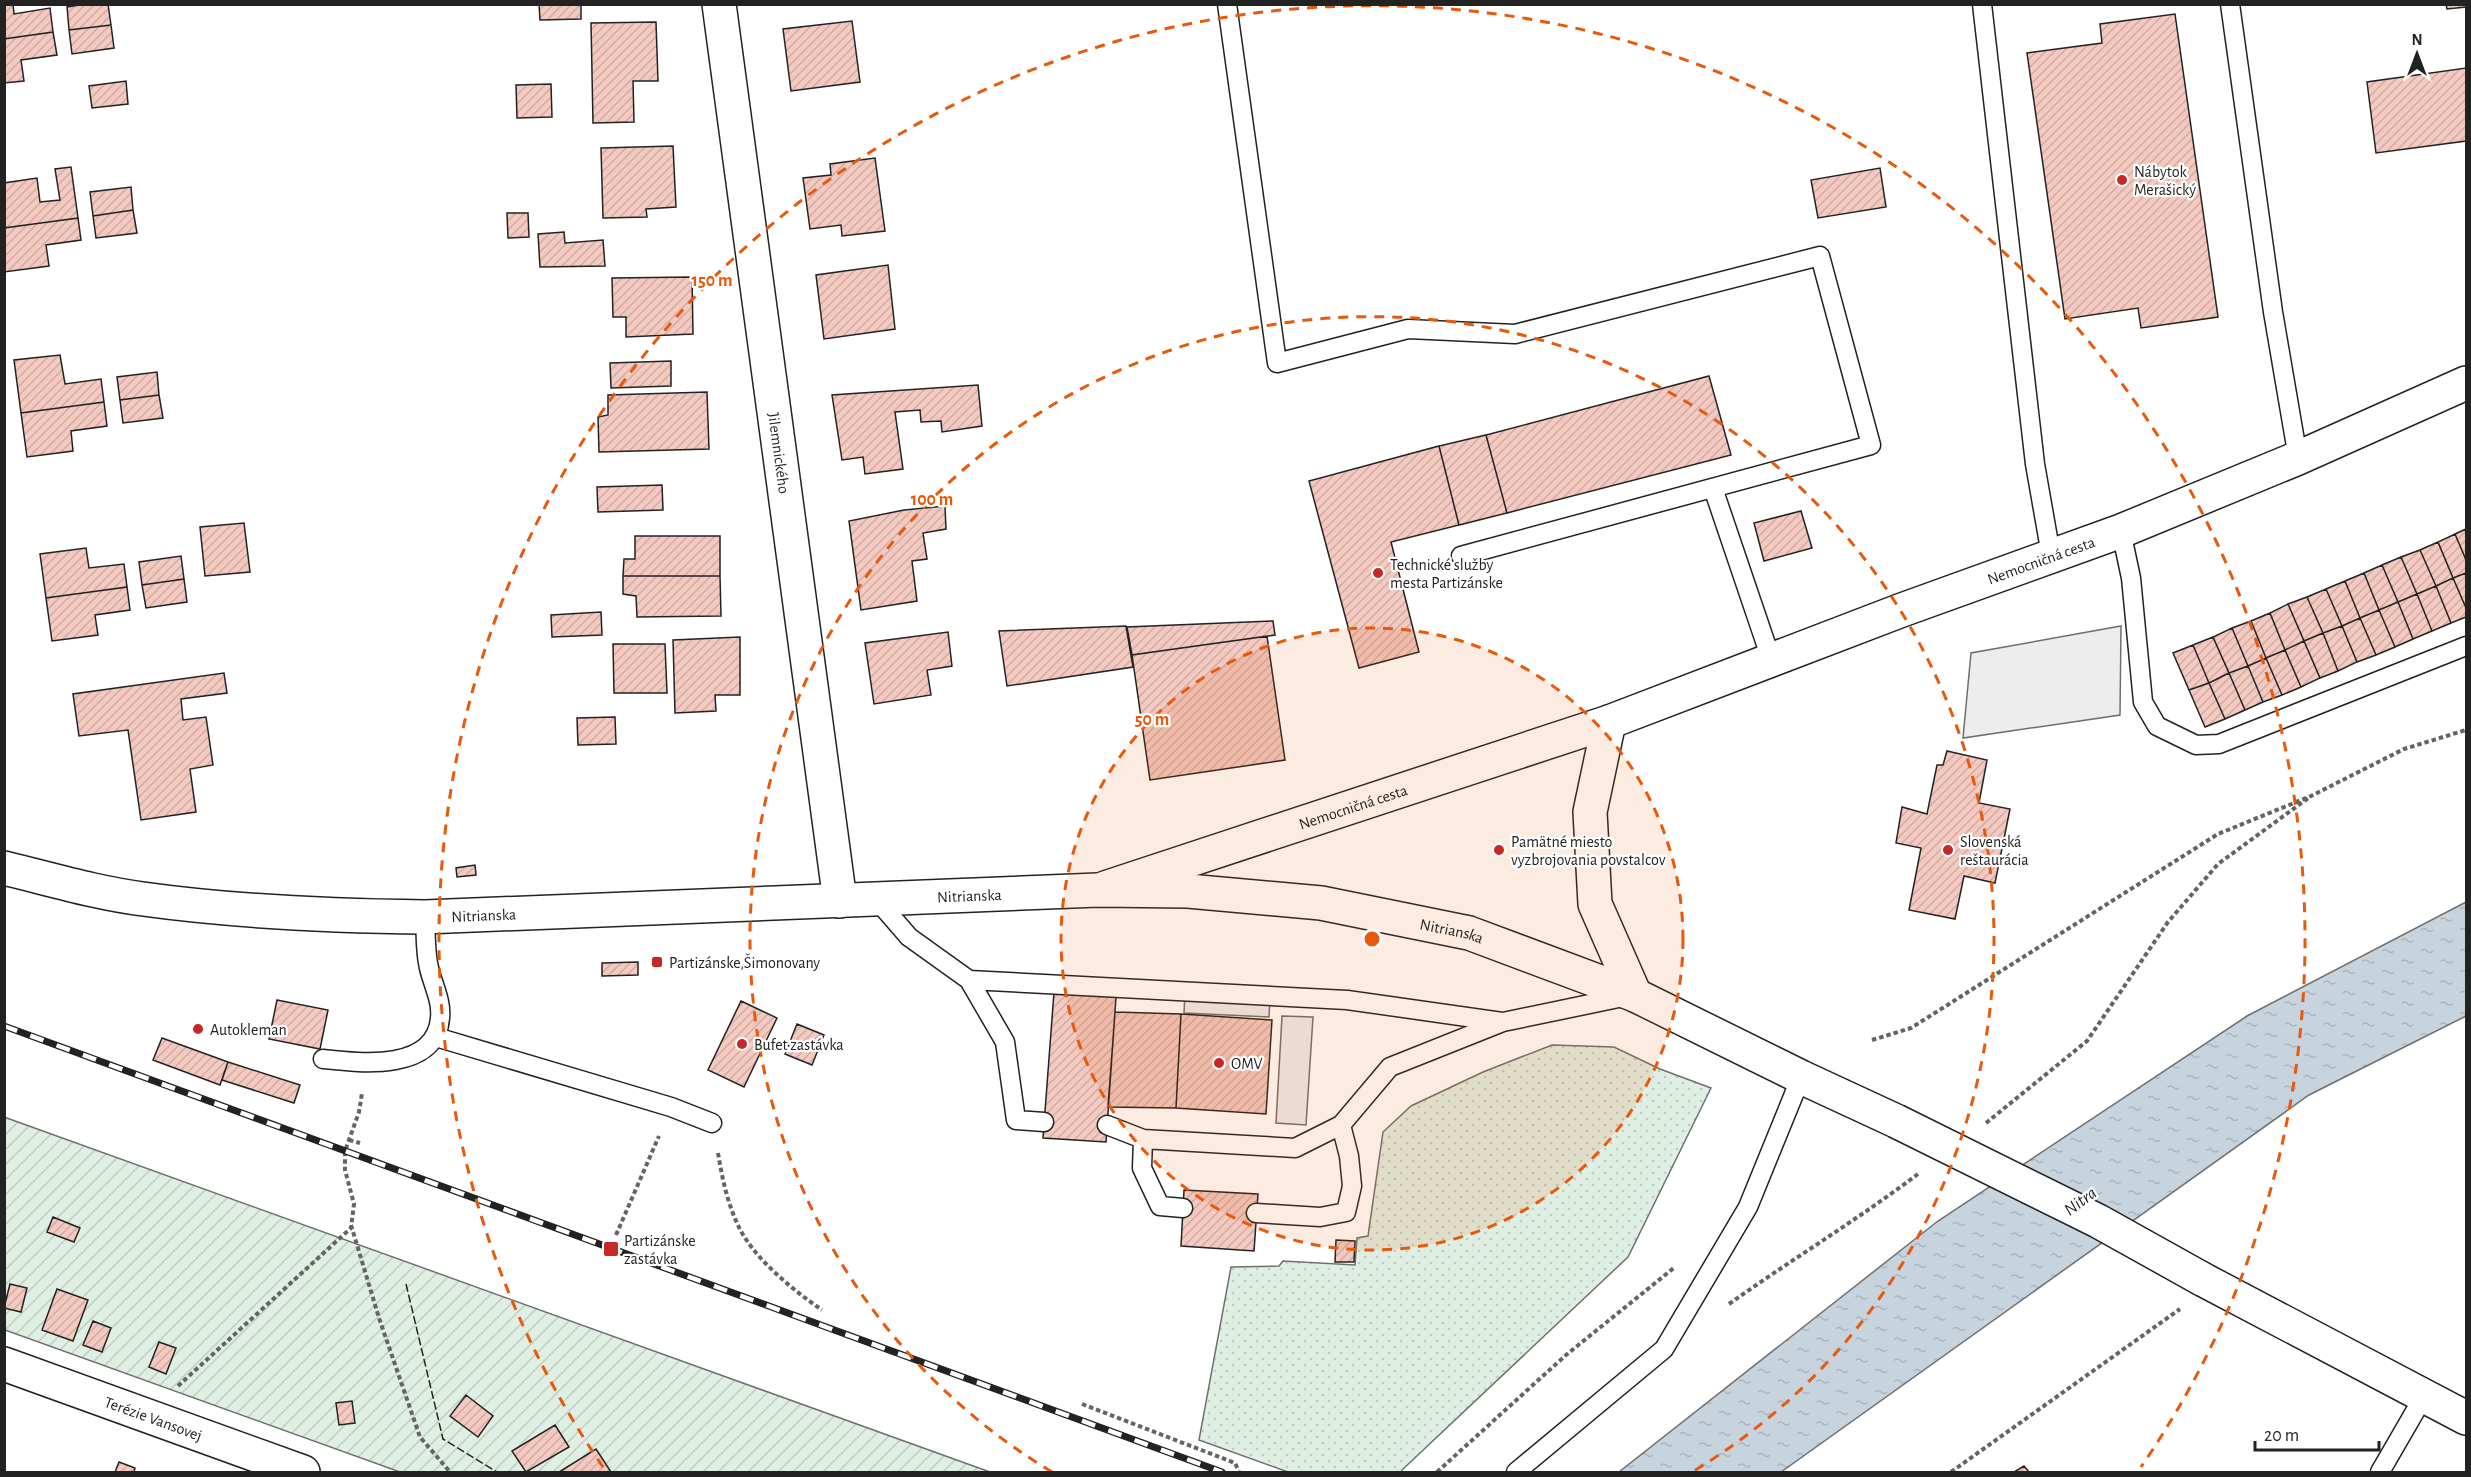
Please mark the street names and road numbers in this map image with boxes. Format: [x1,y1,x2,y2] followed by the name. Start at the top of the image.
[765,411,792,495] street label: Jilemnického
[1985,534,2097,588] street label: Nemocničná cesta
[1297,782,1409,833] street label: Nemocničná cesta
[937,887,1002,905] street label: Nitrianska
[451,906,516,925] street label: Nitrianska
[1418,916,1486,947] street label: Nitrianska
[102,1394,204,1445] street label: Terézie Vansovej

